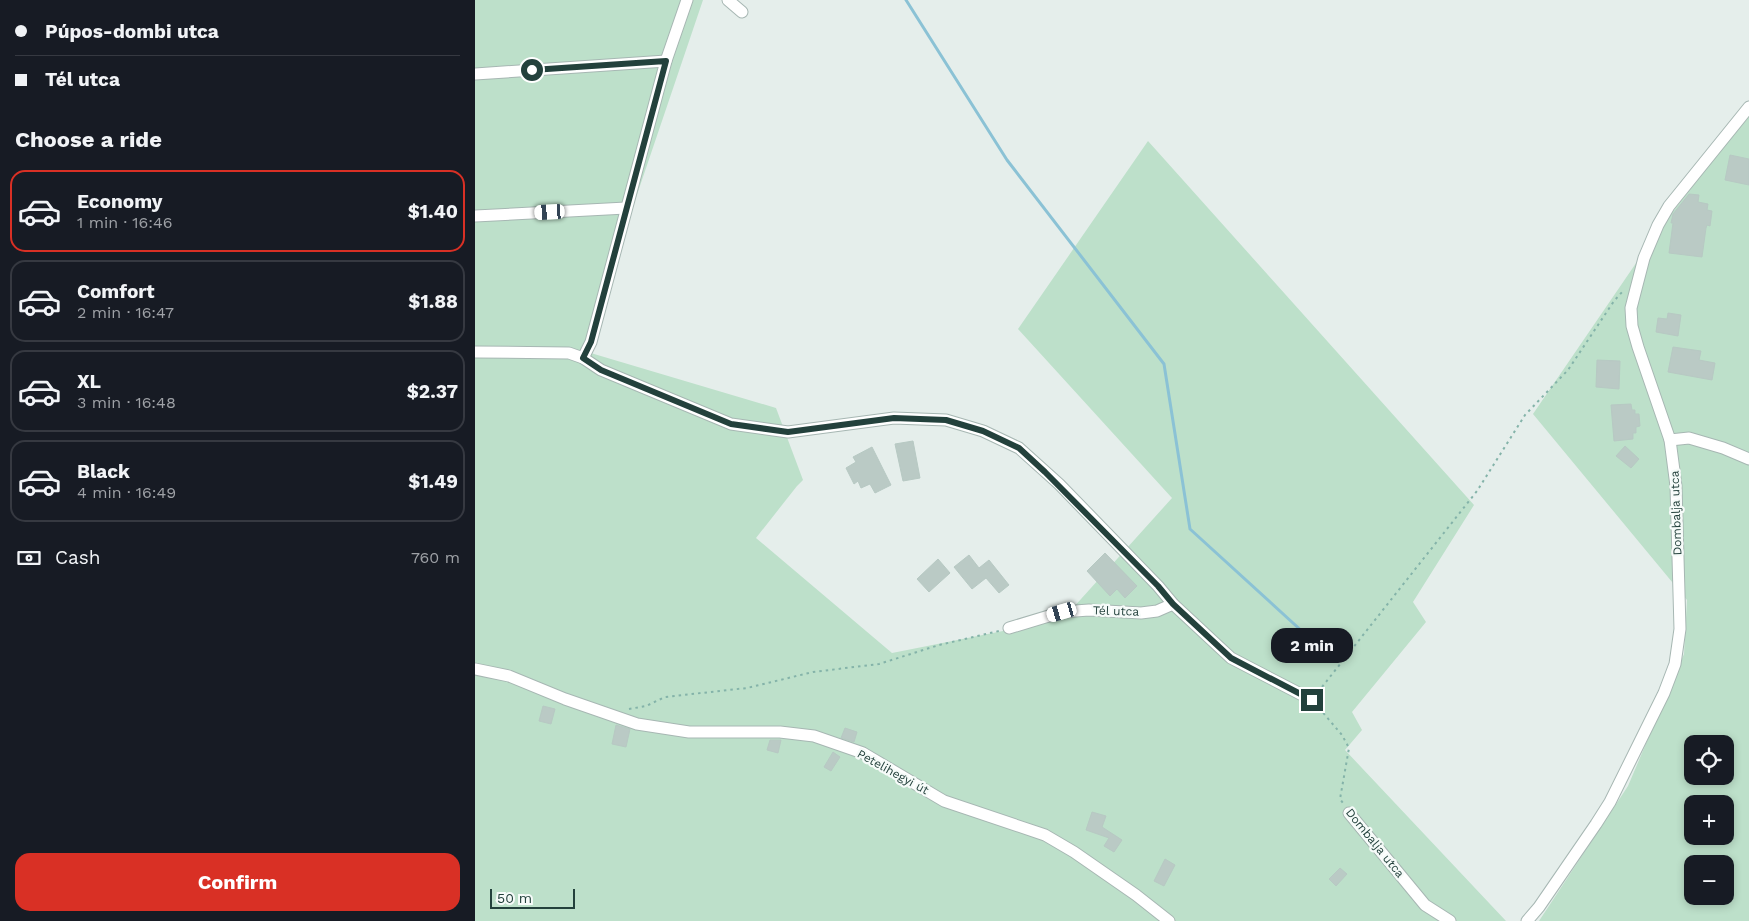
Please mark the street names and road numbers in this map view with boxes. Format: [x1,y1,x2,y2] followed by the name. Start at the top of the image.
[1668,470,1684,556] street label: Dombalja utca
[1093,603,1140,619] street label: Tél utca
[855,747,931,797] street label: Petelihegyi út
[1343,806,1407,881] street label: Dombalja utca

